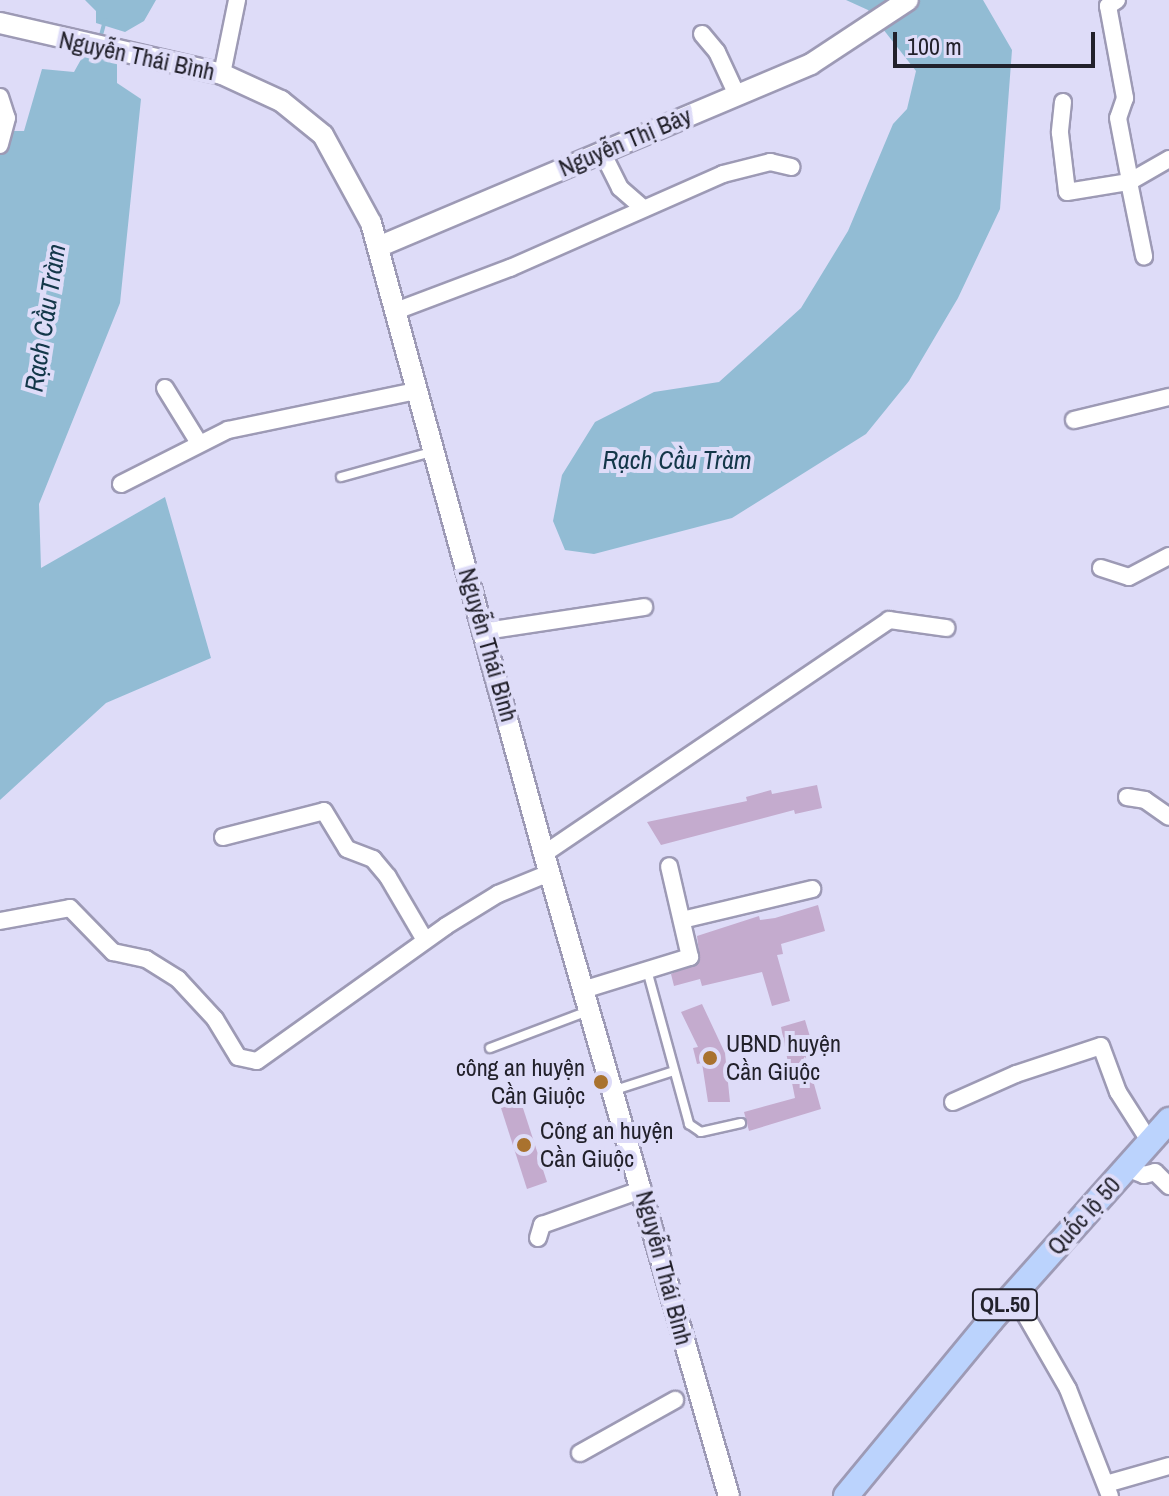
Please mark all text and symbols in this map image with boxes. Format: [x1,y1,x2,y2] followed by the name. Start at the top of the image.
[897,16,1099,66] scale bar
[56,25,218,87] street label: Nguyễn Thái Bình
[907,30,962,62] text: 100 m
[554,101,696,183] street label: Nguyễn Thị Bảy
[18,242,72,394] water label: Rạch Cầu Tràm
[602,444,752,476] water label: Rạch Cầu Tràm
[452,565,524,725] street label: Nguyễn Thái Bình
[726,1030,841,1086] place label: UBND huyện Cần Giuộc
[701,1049,719,1067] marker: UBND huyện Cần Giuộc
[456,1054,585,1110] place label: công an huyện Cần Giuộc
[592,1073,610,1091] marker: công an huyện Cần Giuộc
[540,1117,673,1173] place label: Công an huyện Cần Giuộc
[515,1136,533,1154] marker: Công an huyện Cần Giuộc
[1041,1171,1127,1261] street label: Quốc lộ 50
[630,1188,698,1348] street label: Nguyễn Thái Bình
[971,1287,1039,1323] road number: QL.50

